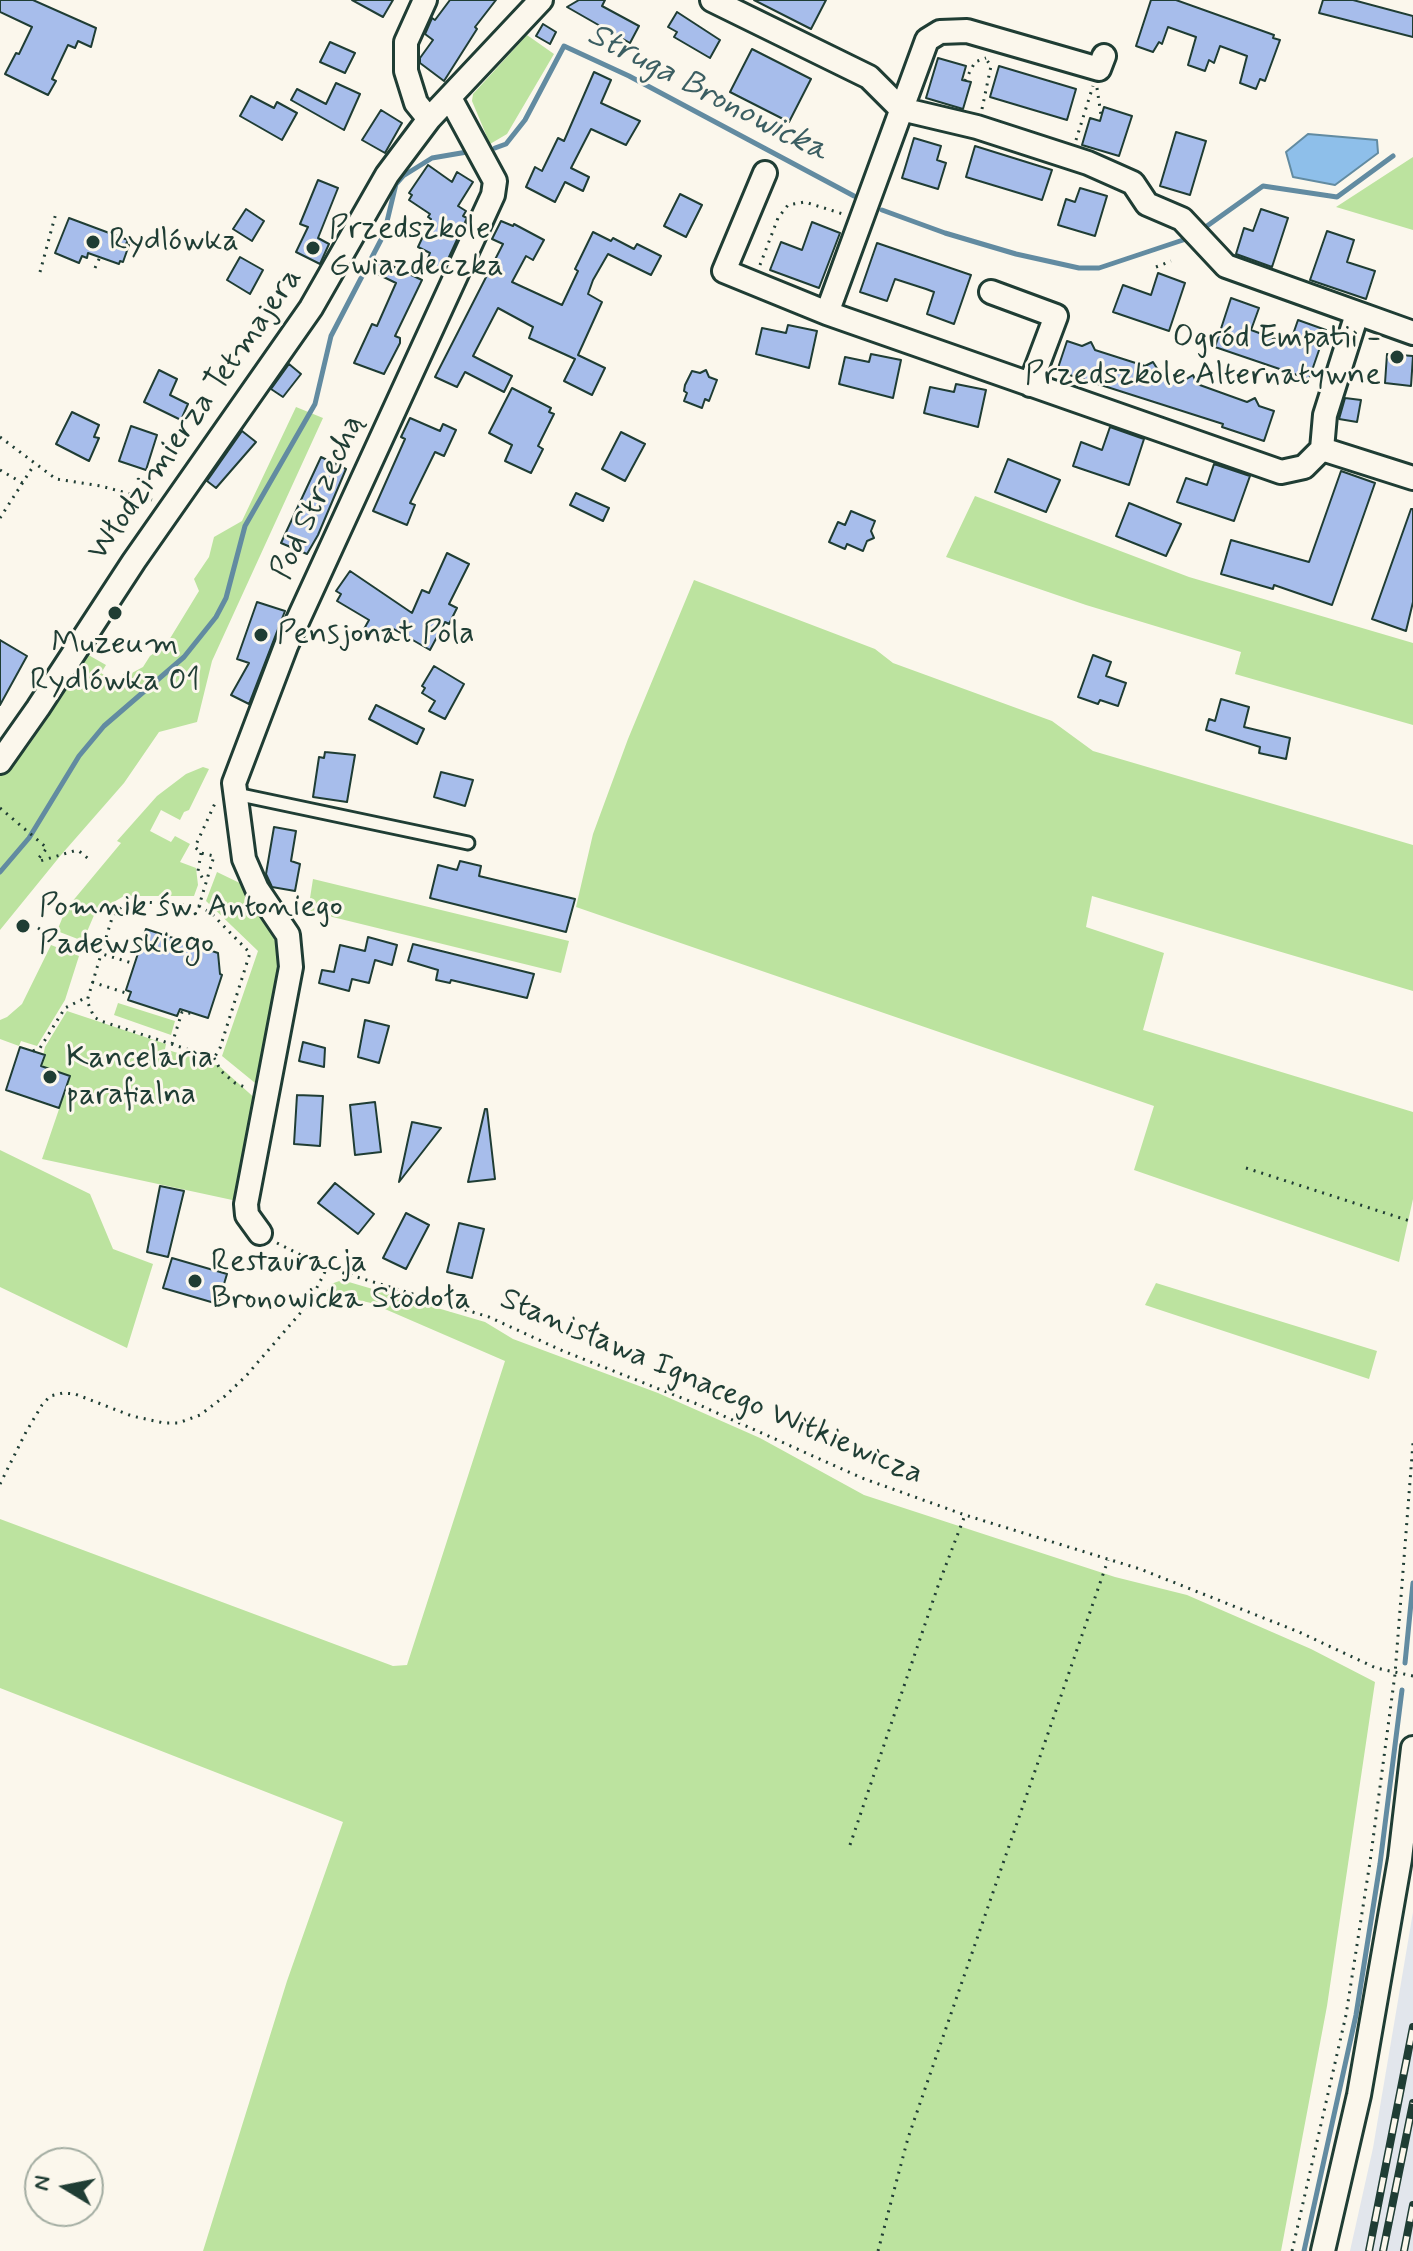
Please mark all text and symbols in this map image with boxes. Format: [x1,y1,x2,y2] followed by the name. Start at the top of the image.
[580,16,834,172] water label: Struga Bronowicka
[329,211,504,286] place label: Przedszkole Gwiazdeczka
[109,223,239,261] place label: Rydlówka
[84,233,102,251] marker: Rydlówka
[304,239,322,257] marker: Przedszkole Gwiazdeczka
[80,261,312,569] street label: Włodzimierza Tetmajera
[1025,320,1381,395] place label: Ogród Empatii - Przedszkole Alternatywne
[1388,348,1406,366] marker: Ogród Empatii - Przedszkole Alternatywne
[264,410,374,586] street label: Pod Strzechą
[106,604,124,622] marker: Muzeum Rydlówka 01
[277,616,475,654] place label: Pensjonat Pola
[30,626,200,701] place label: Muzeum Rydlówka 01
[252,626,270,644] marker: Pensjonat Pola
[39,889,343,964] place label: Pomnik św. Antoniego Padewskiego
[14,917,32,935] marker: Pomnik św. Antoniego Padewskiego
[66,1040,213,1115] place label: Kancelaria parafialna
[41,1068,59,1086] marker: Kancelaria parafialna
[211,1244,471,1319] place label: Restauracja Bronowicka Stodoła
[186,1272,204,1290] marker: Restauracja Bronowicka Stodoła
[494,1281,928,1495] street label: Stanisława Ignacego Witkiewicza
[24,2147,104,2227] north arrow
[27,2174,57,2193] text: N

